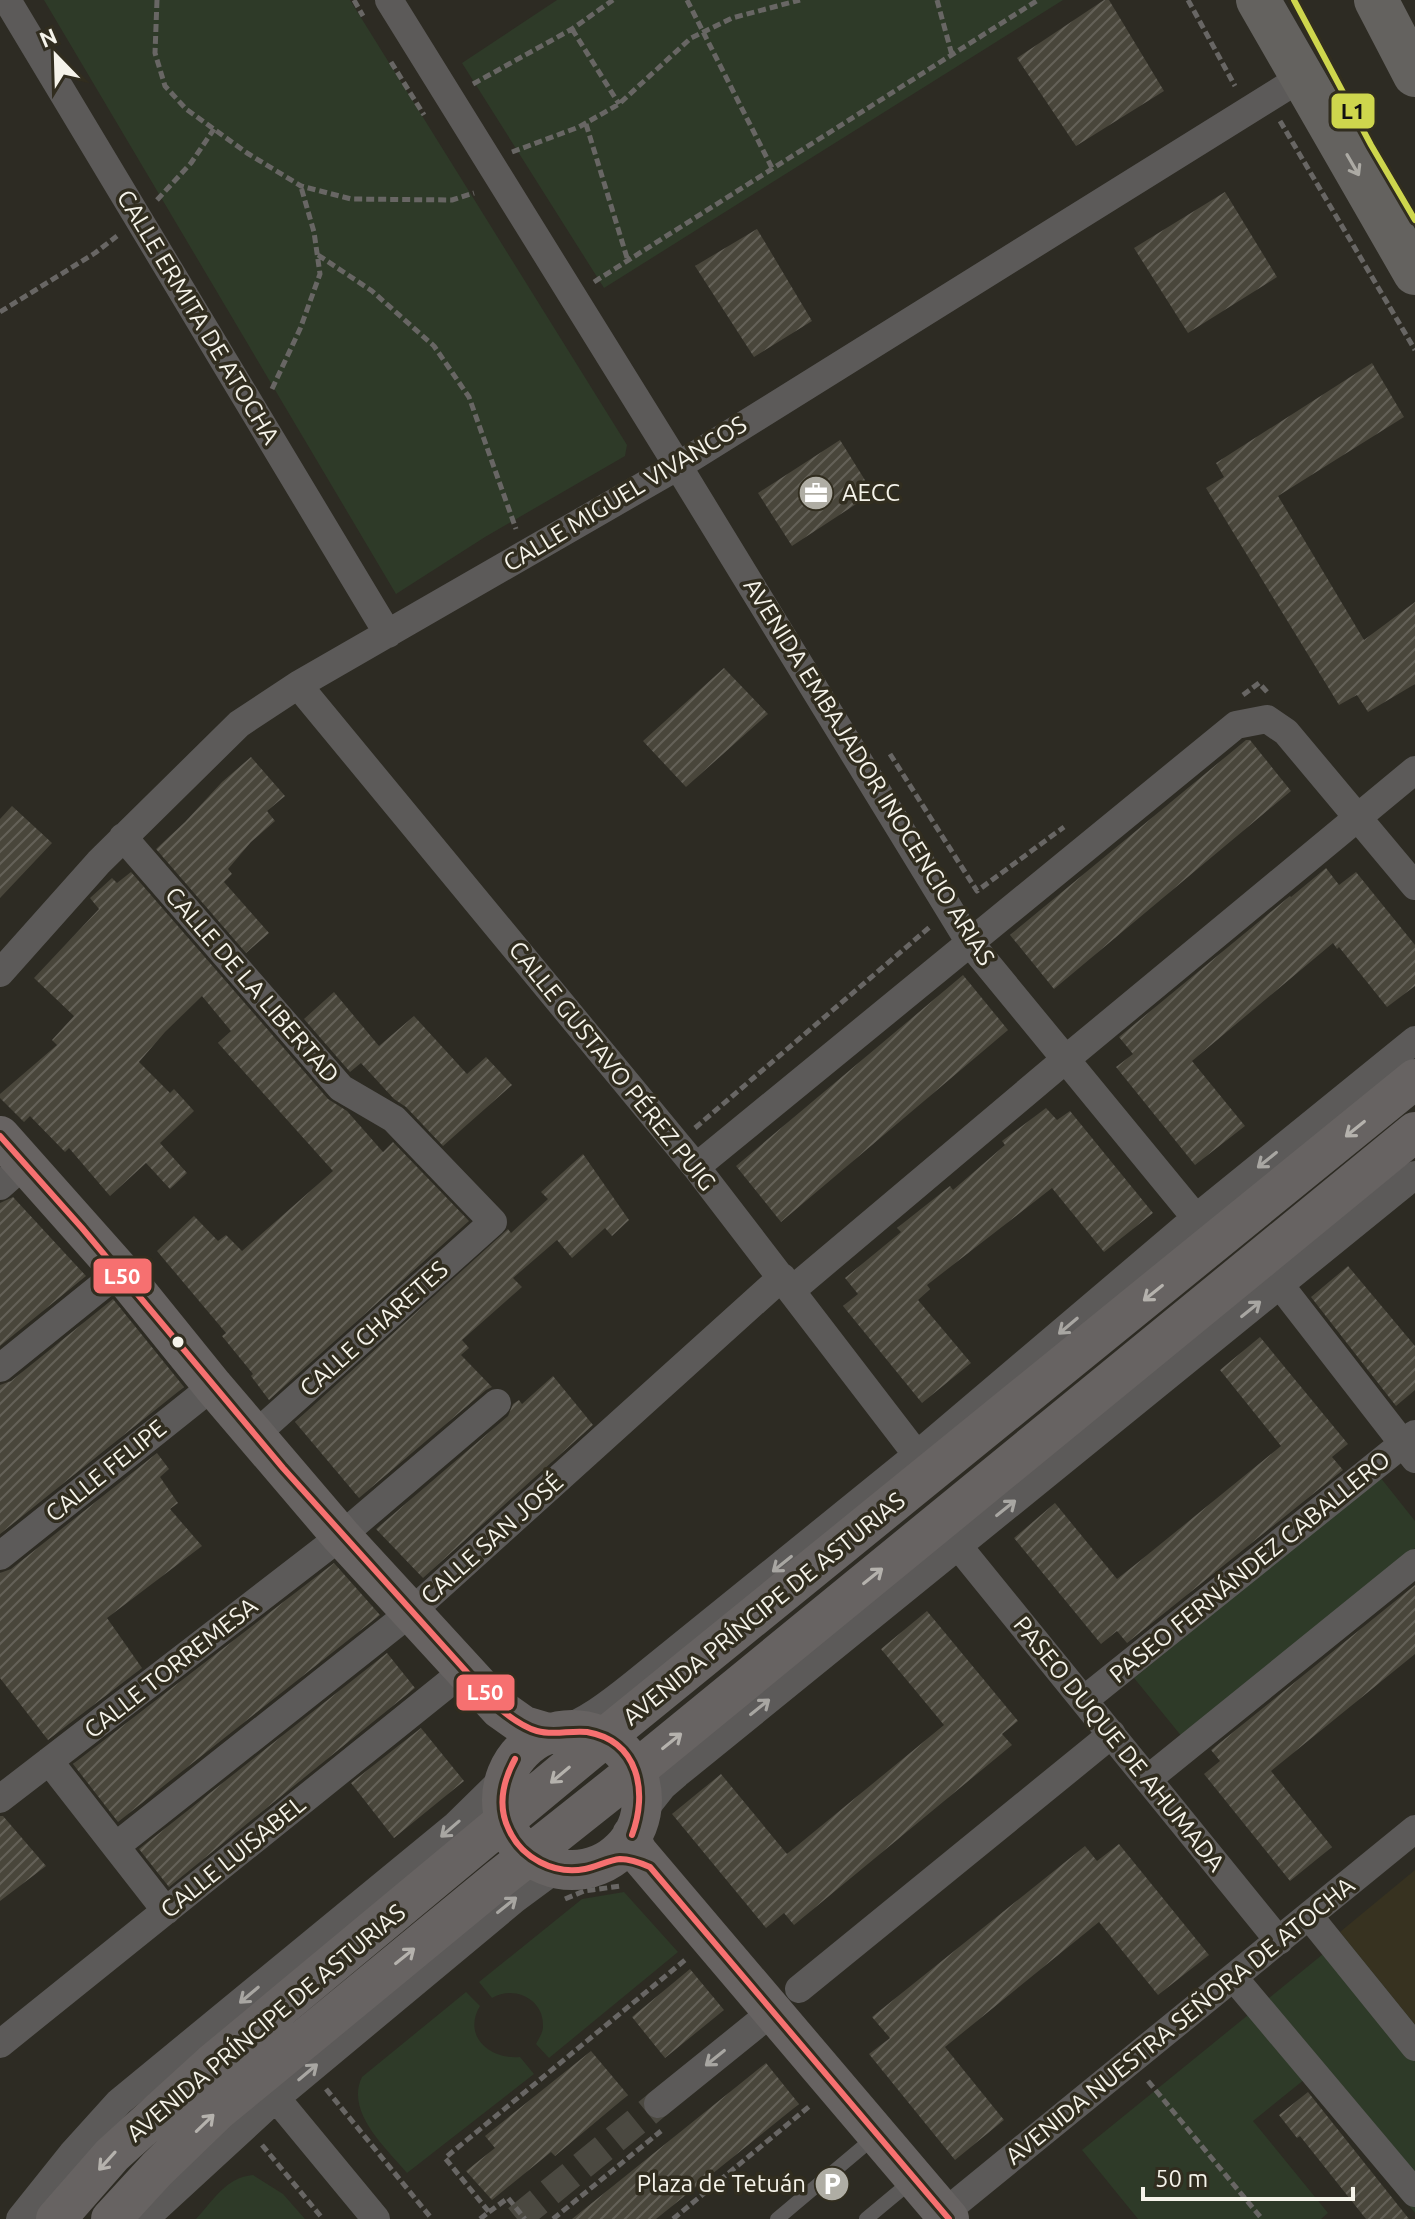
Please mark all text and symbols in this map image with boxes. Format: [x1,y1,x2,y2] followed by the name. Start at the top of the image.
[16,16,96,96] north arrow
[36,22,60,52] text: N
[1330,92,1376,130] line badge: L1
[1341,98,1365,123] text: L1
[1345,153,1361,176] one-way arrow
[112,185,285,449] street label: CALLE ERMITA DE ATOCHA
[498,410,751,577] street label: CALLE MIGUEL VIVANCOS
[797,474,835,512] office icon: AECC
[842,479,900,506] place label: AECC
[739,573,1000,970] street label: AVENIDA EMBAJADOR INOCENCIO ARIAS
[160,881,345,1088] street label: CALLE DE LA LIBERTAD
[503,935,722,1196] street label: CALLE GUSTAVO PÉREZ PUIG
[1344,1119,1365,1137] one-way arrow
[1257,1150,1278,1168] one-way arrow
[294,1255,453,1402] street label: CALLE CHARETES
[92,1257,153,1295] line badge: L50
[104,1263,140,1288] text: L50
[1143,1284,1164,1301] one-way arrow
[1240,1300,1261,1318] one-way arrow
[1058,1317,1079,1335] one-way arrow
[170,1334,186,1350] unlabelled marker
[40,1414,171,1527] street label: CALLE FELIPE
[1104,1444,1395,1688] street label: PASEO FERNÁNDEZ CABALLERO
[415,1467,568,1609] street label: CALLE SAN JOSÉ
[617,1486,910,1731] street label: AVENIDA PRÍNCIPE DE ASTURIAS
[995,1500,1016,1517] one-way arrow
[772,1555,793,1573] one-way arrow
[862,1567,883,1585] one-way arrow
[79,1592,263,1743] street label: CALLE TORREMESA
[1008,1611,1231,1877] street label: PASEO DUQUE DE AHUMADA
[455,1673,516,1712] line badge: L50
[467,1679,503,1704] text: L50
[749,1699,770,1716] one-way arrow
[661,1732,682,1749] one-way arrow
[551,1766,571,1784] one-way arrow
[155,1790,310,1923] street label: CALLE LUISABEL
[440,1820,460,1838] one-way arrow
[1000,1871,1360,2170] street label: AVENIDA NUESTRA SEÑORA DE ATOCHA
[496,1896,517,1914] one-way arrow
[120,1897,410,2147] street label: AVENIDA PRÍNCIPE DE ASTURIAS
[394,1948,415,1966] one-way arrow
[239,1986,260,2004] one-way arrow
[705,2049,726,2067] one-way arrow
[297,2063,317,2081] one-way arrow
[195,2114,215,2133] one-way arrow
[98,2151,116,2171] one-way arrow
[1143,2151,1353,2201] scale bar
[813,2165,851,2203] parking icon: Plaza de Tetuán
[1155,2165,1208,2192] text: 50 m
[637,2170,806,2197] place label: Plaza de Tetuán

